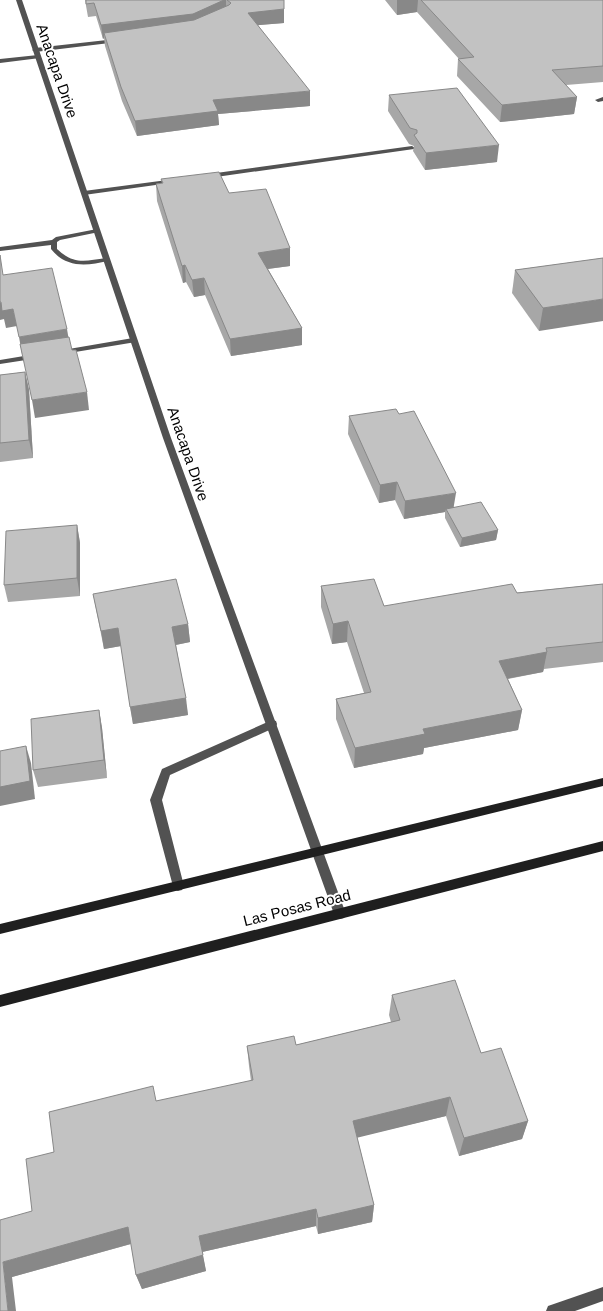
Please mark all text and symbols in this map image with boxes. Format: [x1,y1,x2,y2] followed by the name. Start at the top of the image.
[33,22,82,120] street label: Anacapa Drive
[164,405,213,503] street label: Anacapa Drive
[241,886,352,929] street label: Las Posas Road

